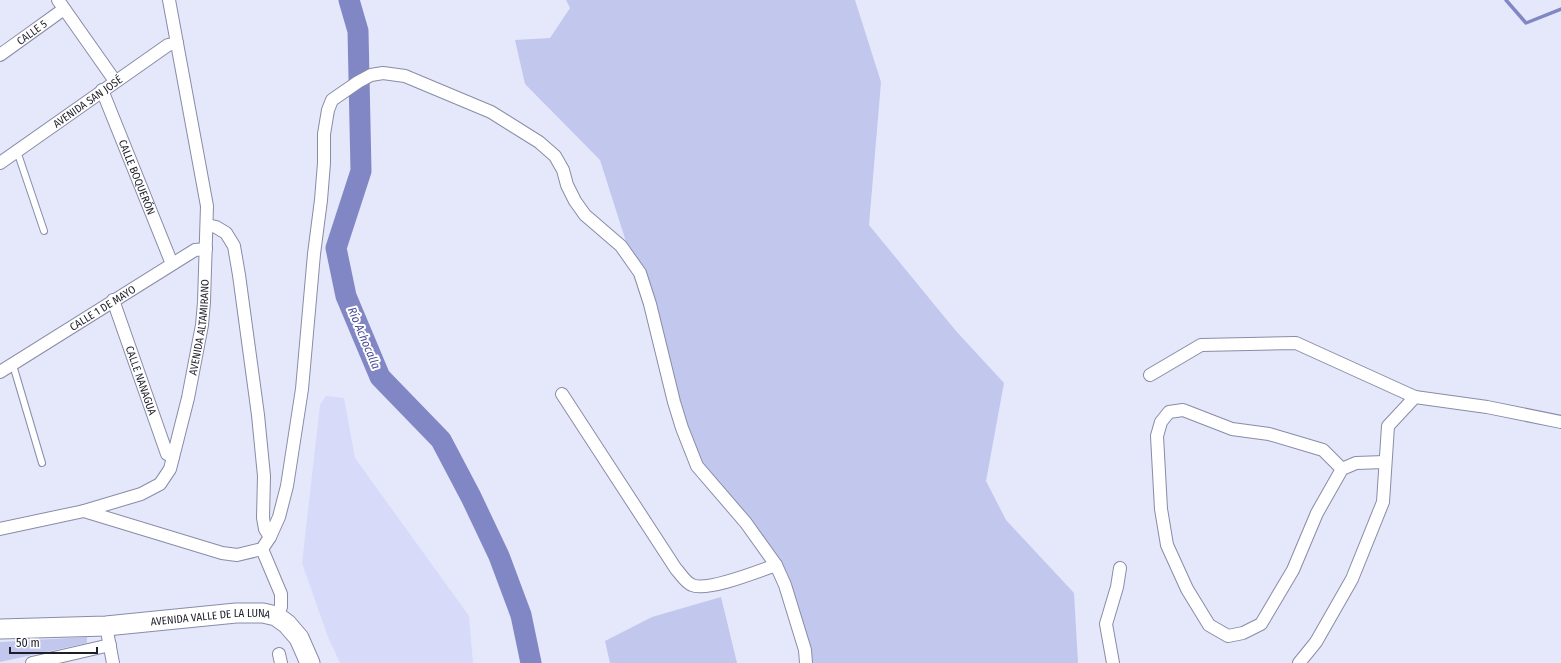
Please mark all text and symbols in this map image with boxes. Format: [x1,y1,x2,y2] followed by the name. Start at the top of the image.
[14,17,49,47] street label: CALLE 5
[50,72,125,130] street label: AVENIDA SAN JOSÉ
[116,138,158,217] street label: CALLE BOQUERÓN
[186,279,211,376] street label: AVENIDA ALTAMIRANO
[67,282,138,333] street label: CALLE 1 DE MAYO
[345,305,383,371] water label: Río Achocalla
[123,344,159,417] street label: CALLE NANAGUA
[150,607,272,628] street label: AVENIDA VALLE DE LA LUNA
[10,629,97,655] scale bar
[16,636,40,650] text: 50 m

